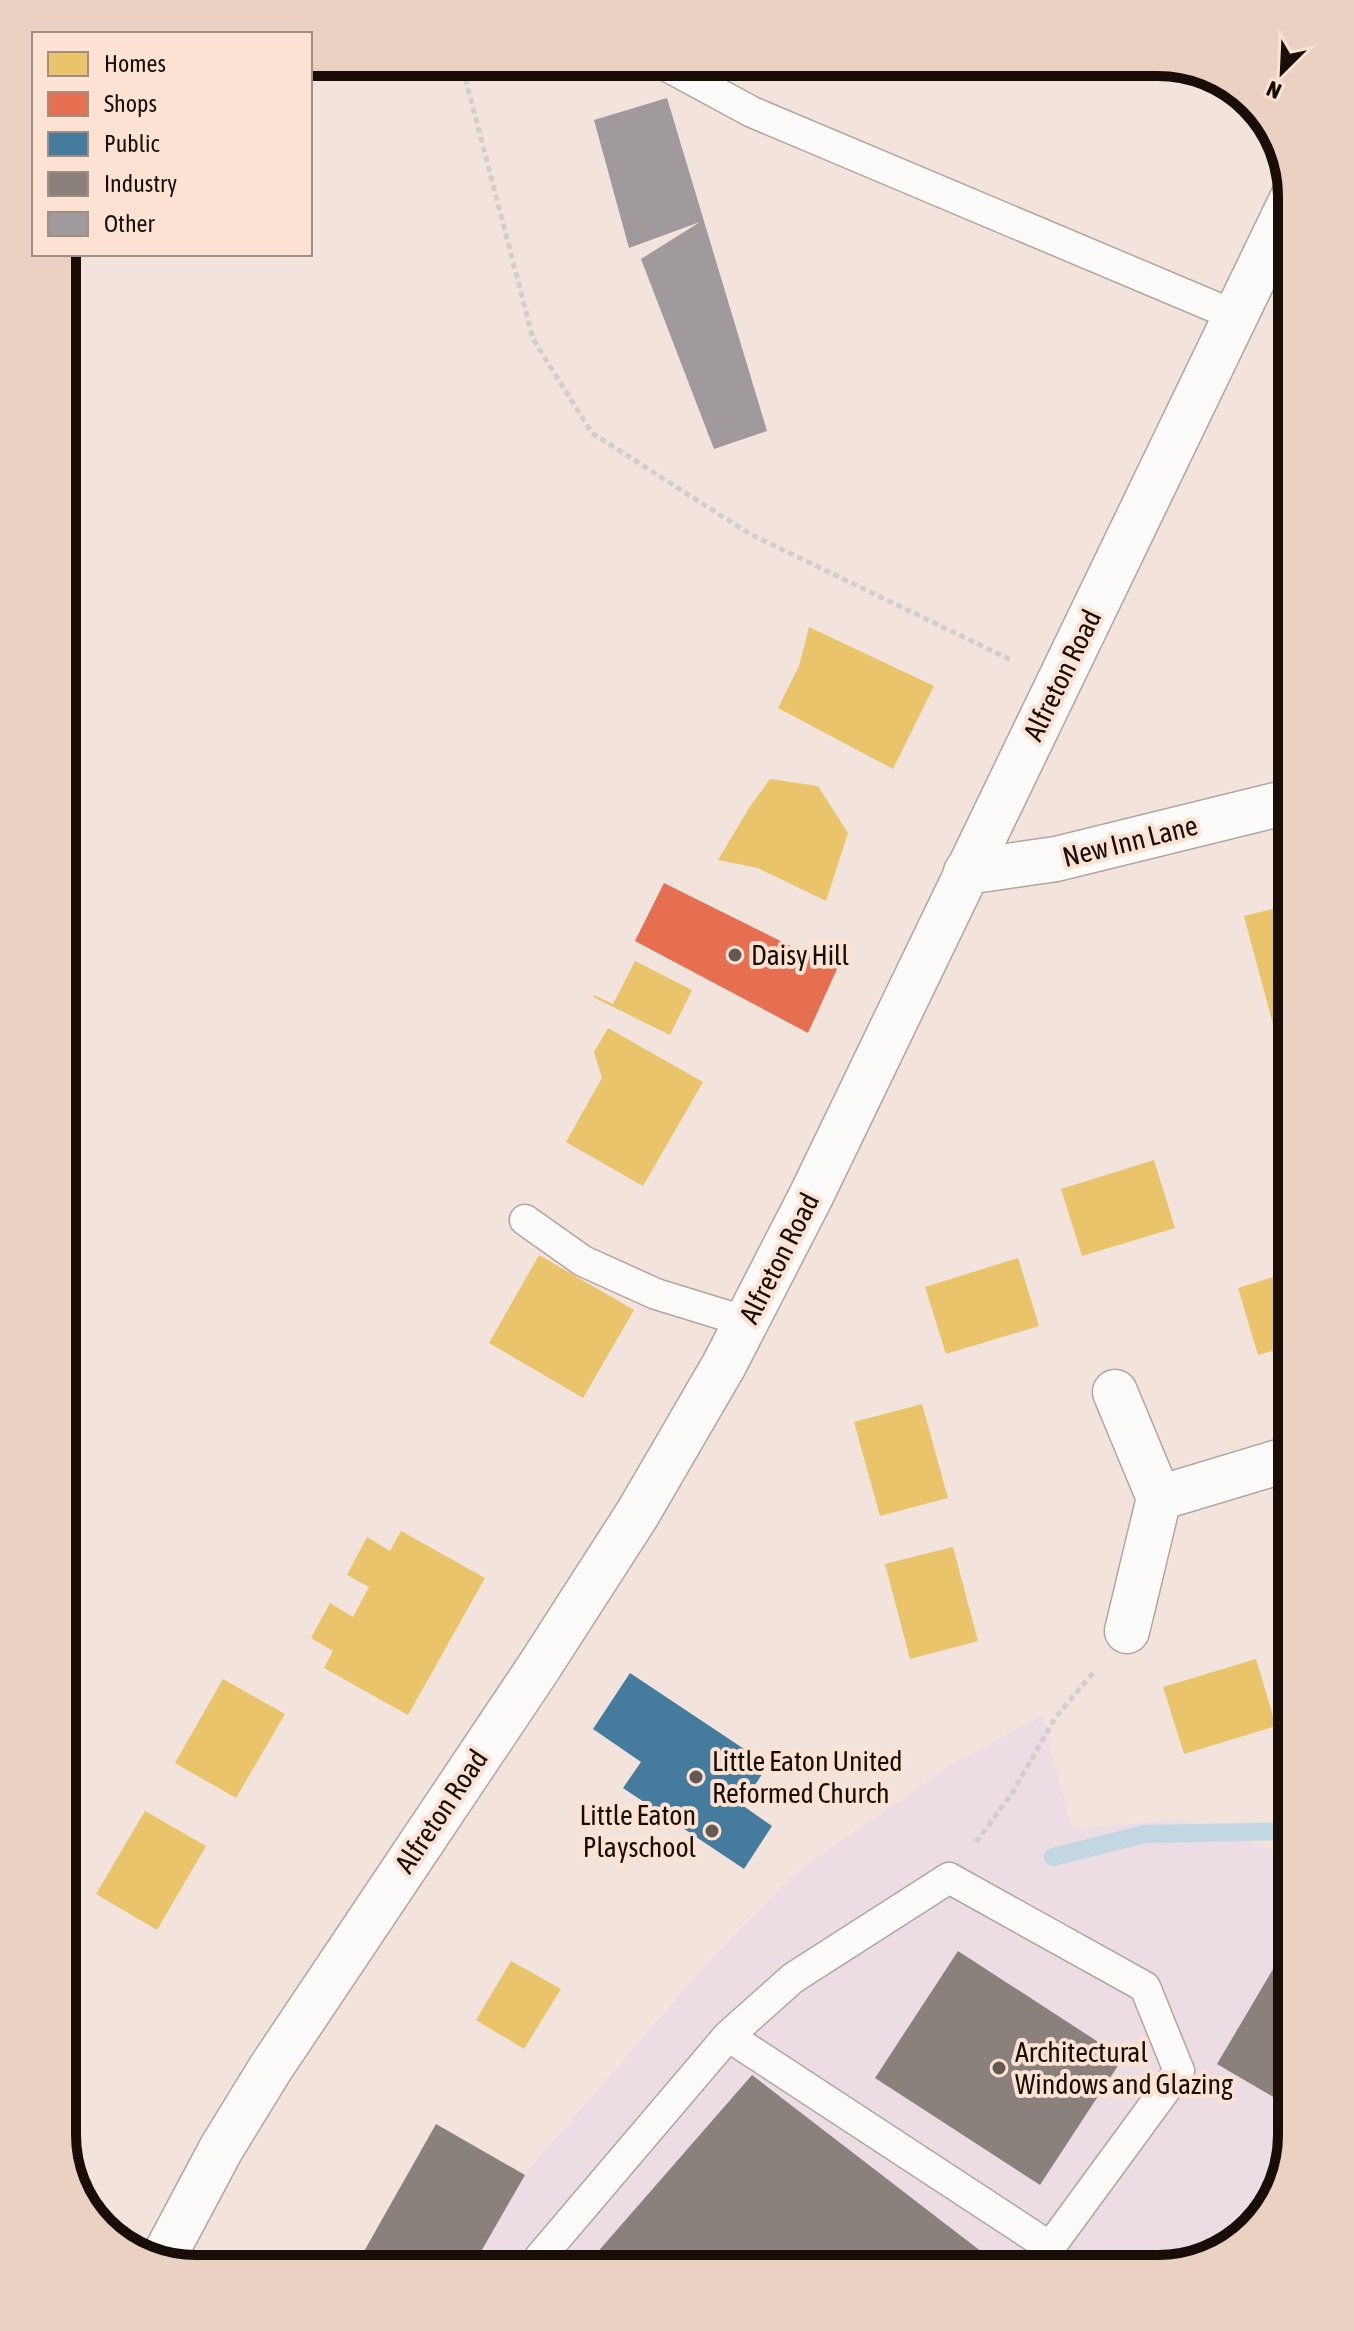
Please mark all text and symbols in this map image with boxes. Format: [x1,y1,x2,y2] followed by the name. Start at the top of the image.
[32,32,312,256] legend
[1242,32,1322,112] north arrow
[104,50,166,77] text: Homes
[1263,76,1285,105] text: N
[104,90,157,117] text: Shops
[104,130,160,157] text: Public
[104,170,177,197] text: Industry
[104,210,155,237] text: Other
[1017,604,1107,746] street label: Alfreton Road
[1059,809,1201,873] street label: New Inn Lane
[751,939,850,971] place label: Daisy Hill
[726,946,744,964] marker: Daisy Hill
[733,1188,825,1328] street label: Alfreton Road
[388,1743,494,1879] street label: Alfreton Road
[712,1745,903,1809] place label: Little Eaton United Reformed Church
[687,1768,705,1786] marker: Little Eaton United Reformed Church
[579,1799,697,1863] place label: Little Eaton Playschool
[703,1822,721,1840] marker: Little Eaton Playschool
[1015,2036,1233,2100] place label: Architectural Windows and Glazing
[990,2059,1008,2077] marker: Architectural Windows and Glazing

